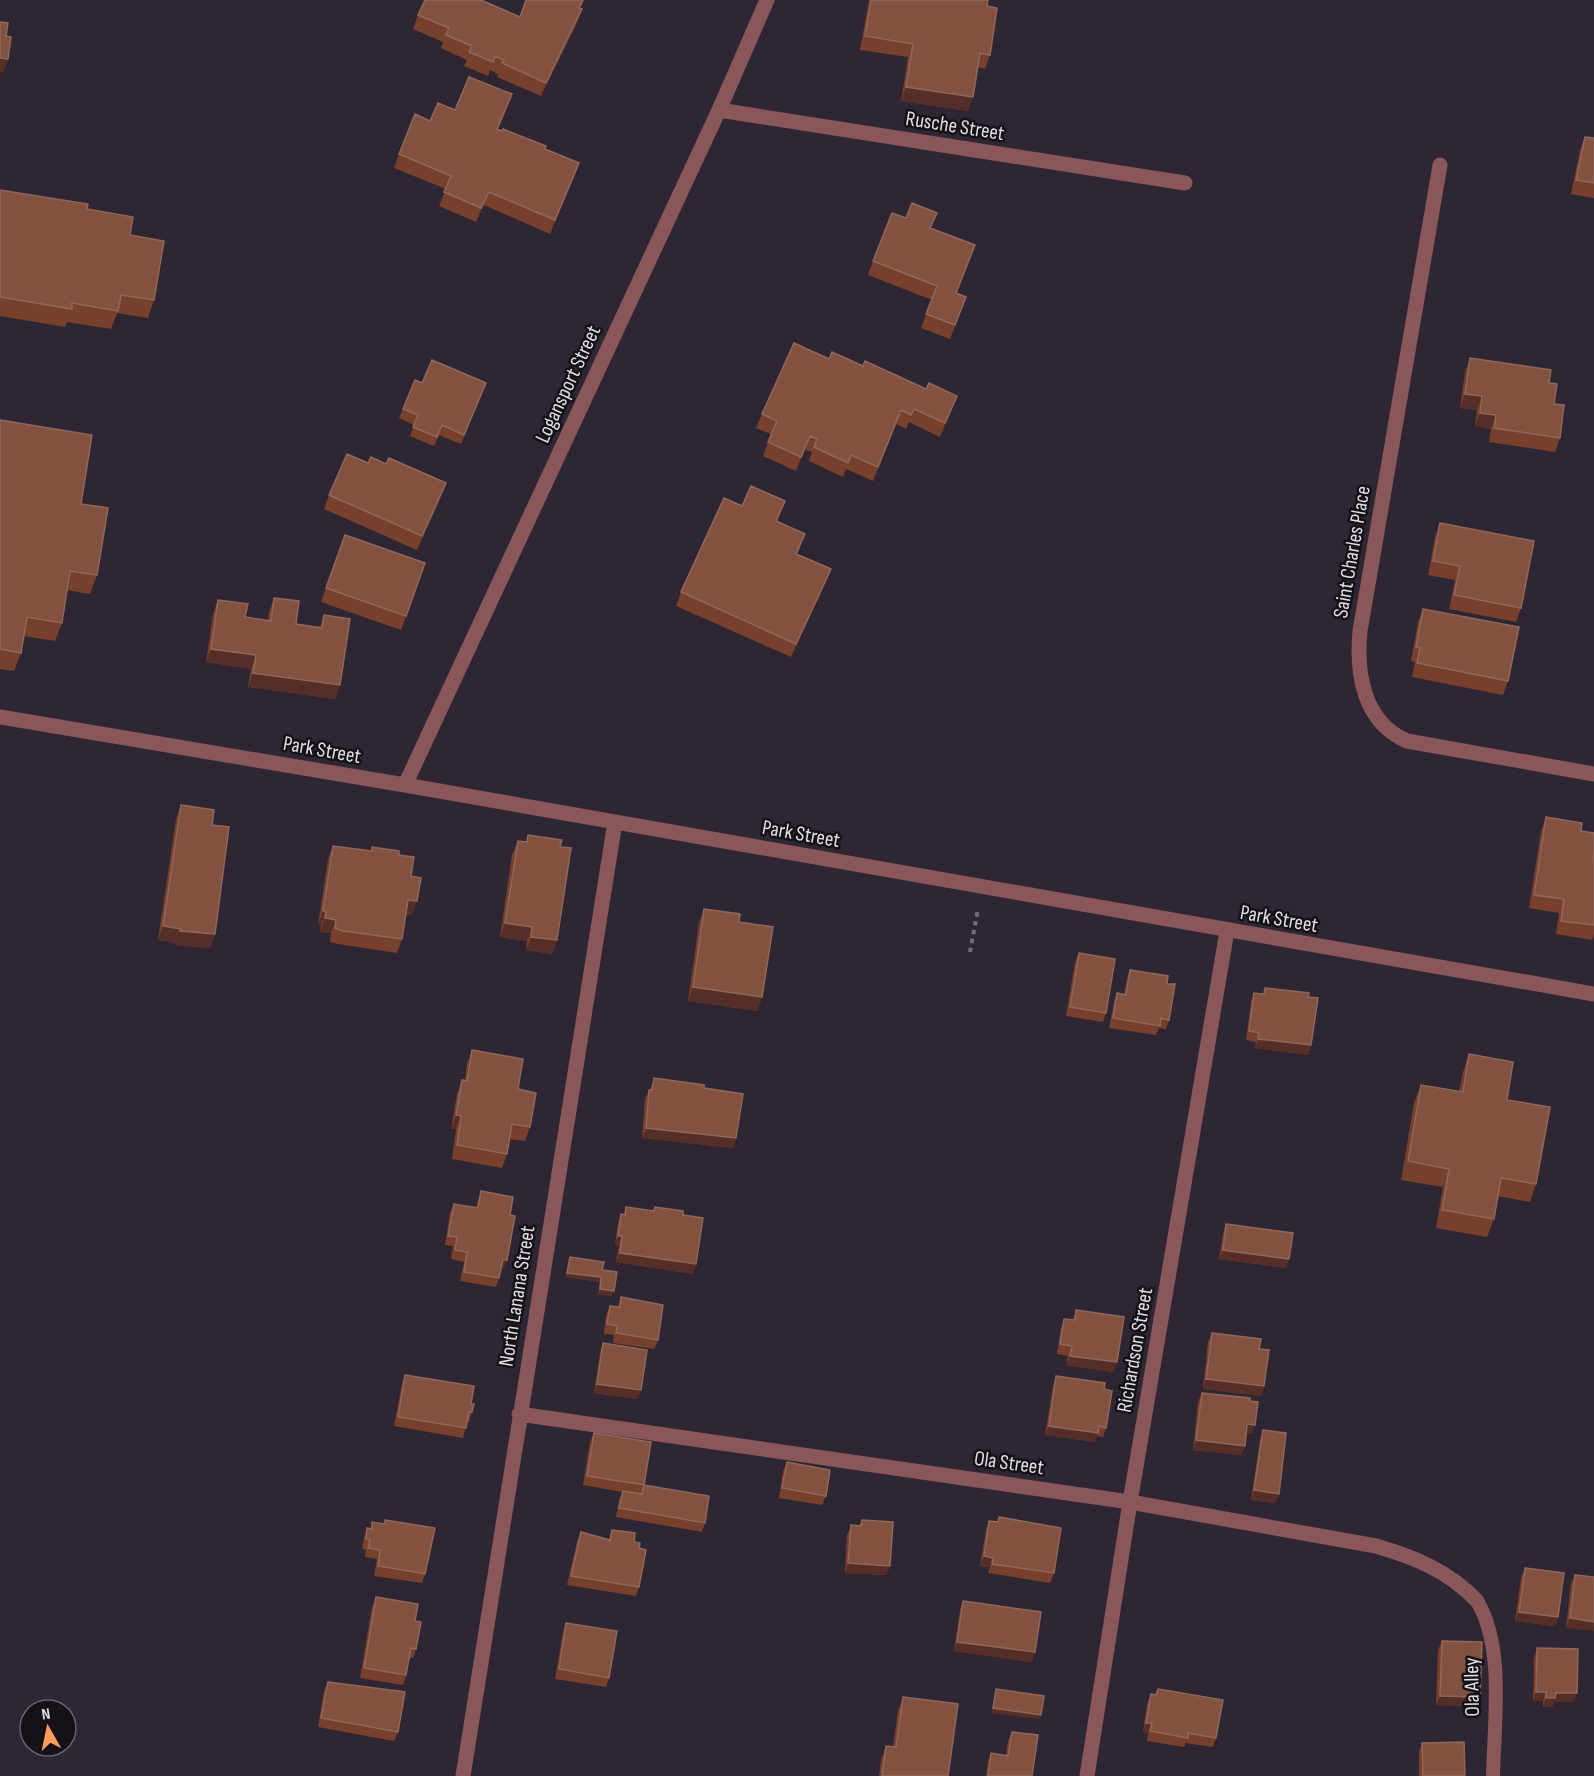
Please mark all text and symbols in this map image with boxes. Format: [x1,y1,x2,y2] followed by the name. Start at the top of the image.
[904,106,1006,146] street label: Rusche Street
[530,321,606,447] street label: Logansport Street
[1328,484,1376,620] street label: Saint Charles Place
[281,731,363,769] street label: Park Street
[760,815,842,853] street label: Park Street
[1238,900,1320,938] street label: Park Street
[494,1224,540,1368] street label: North Lanana Street
[1112,1286,1158,1414] street label: Richardson Street
[973,1446,1045,1480] street label: Ola Street
[1459,1657,1485,1717] street label: Ola Alley
[18,1698,78,1758] north arrow
[40,1705,52,1725] text: N

